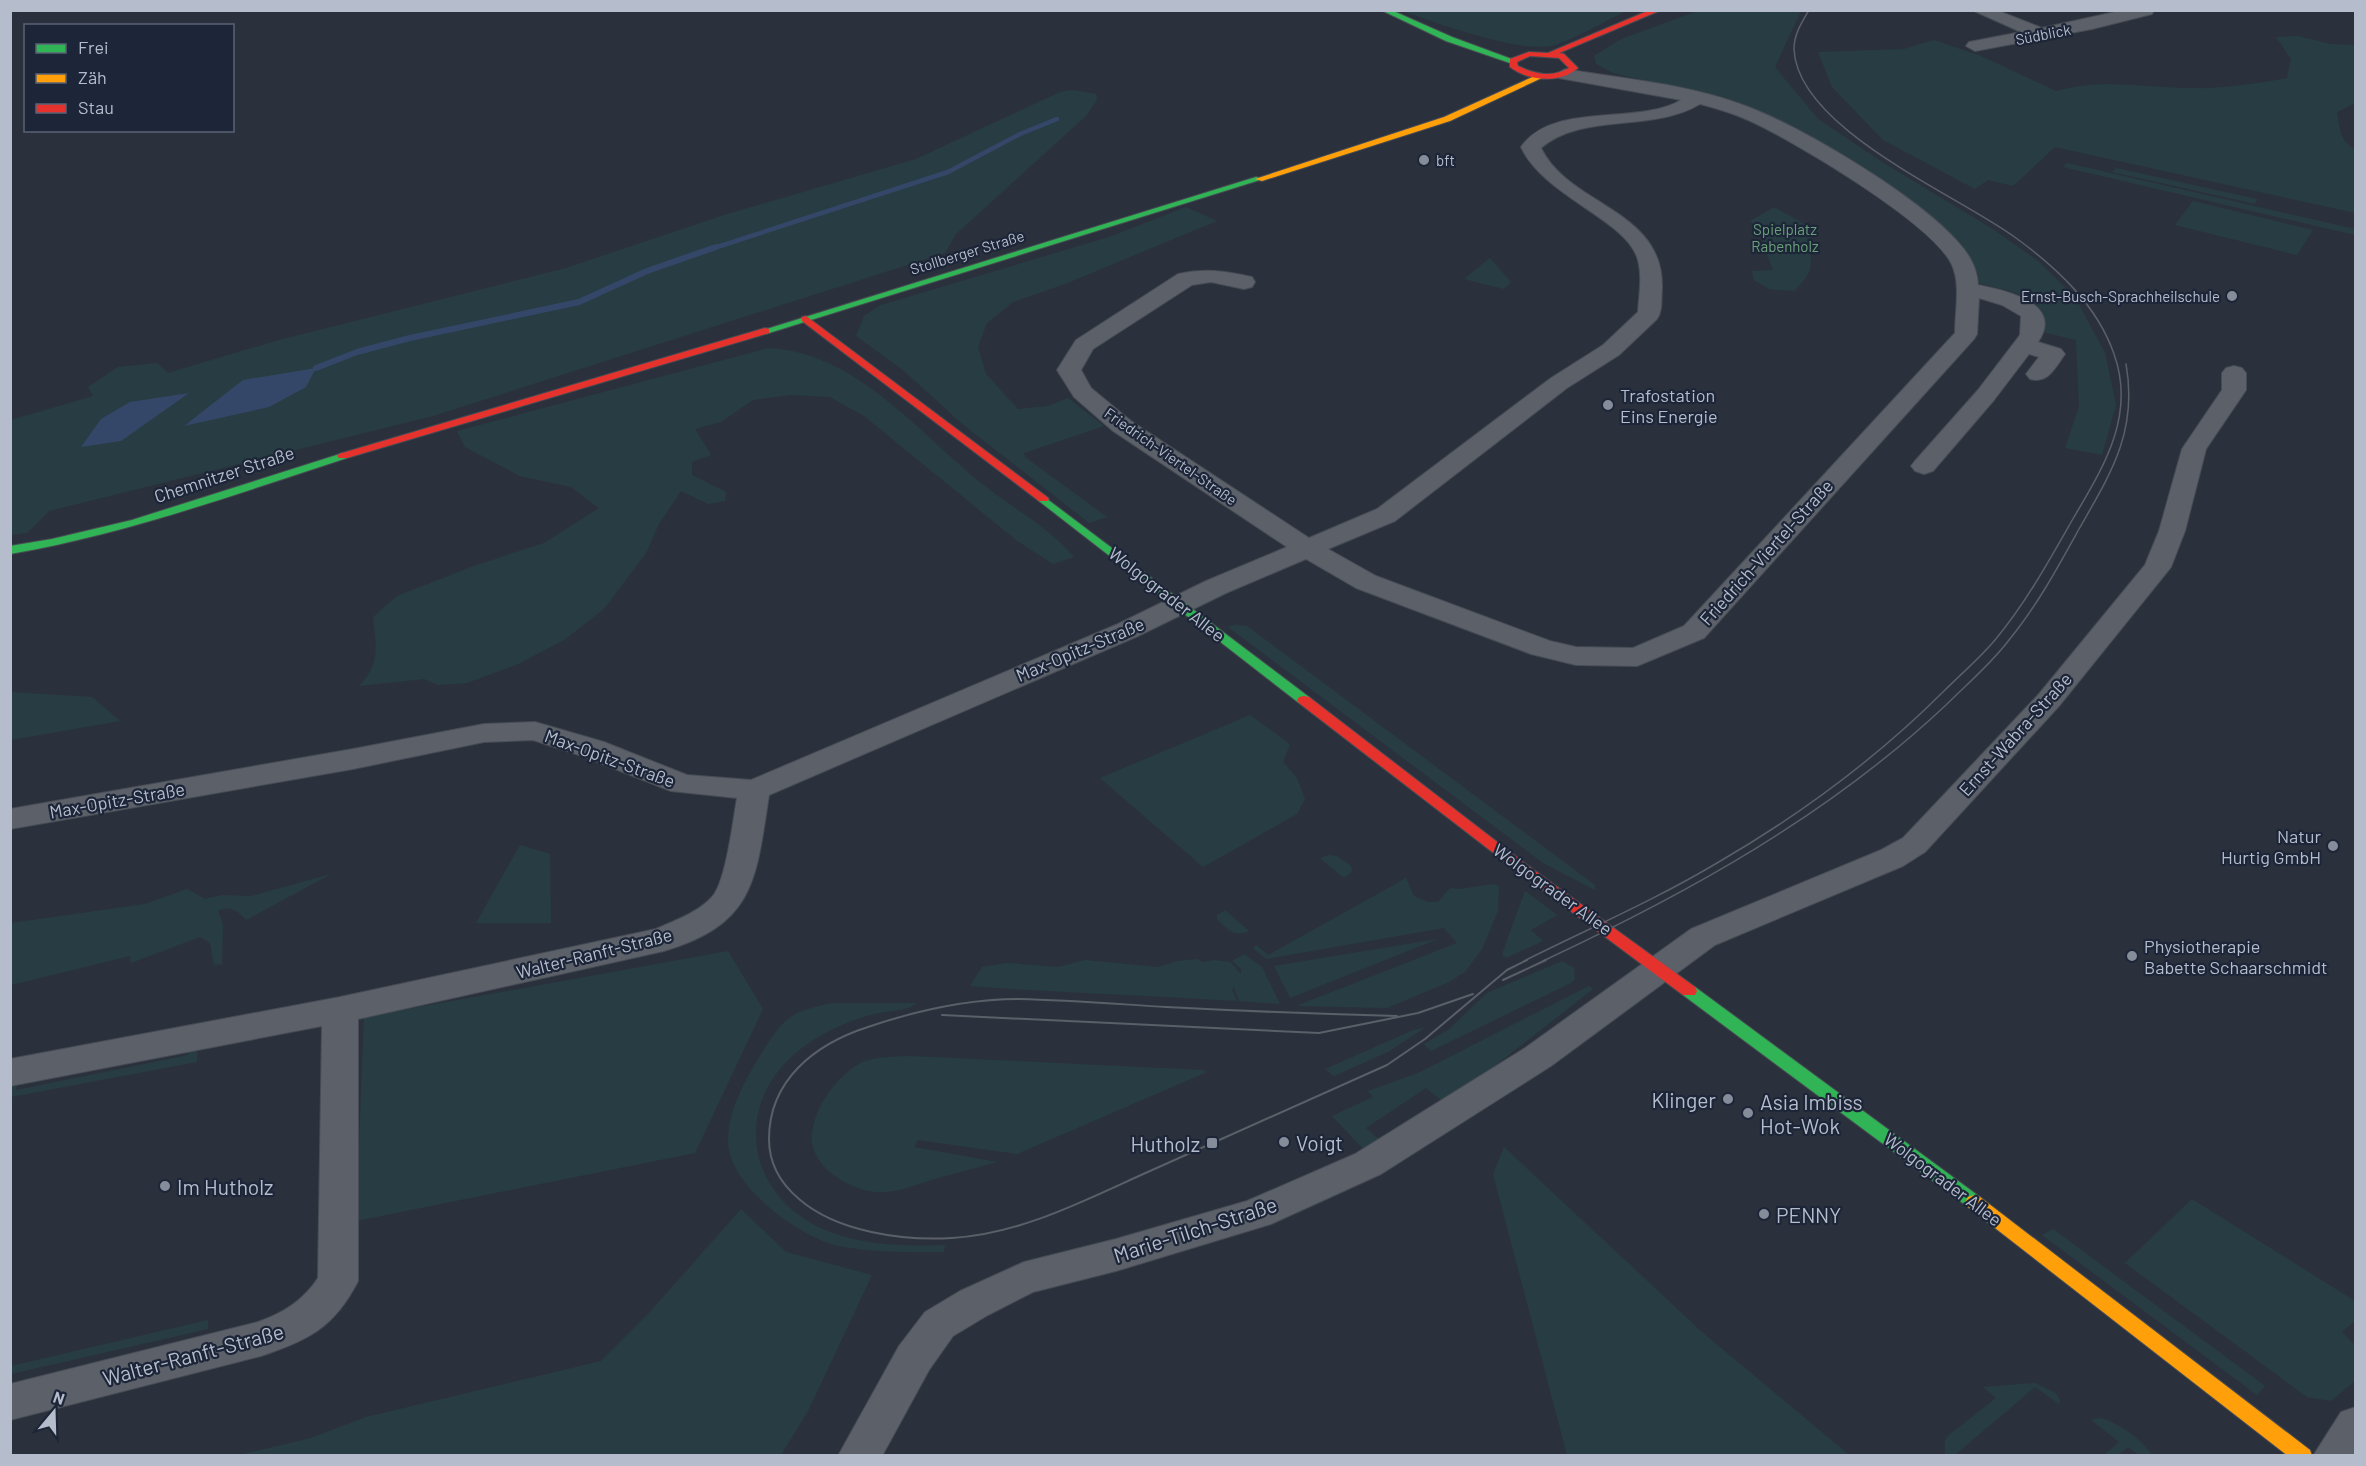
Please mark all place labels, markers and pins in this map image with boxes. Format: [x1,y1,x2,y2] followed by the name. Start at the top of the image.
[1436,151,1455,169] place label: bft
[1417,153,1431,167] marker: bft
[2021,287,2220,305] place label: Ernst-Busch-Sprachheilschule
[2225,289,2239,303] marker: Ernst-Busch-Sprachheilschule
[1620,384,1718,427] place label: Trafostation Eins Energie
[1601,398,1615,412] marker: Trafostation Eins Energie
[2221,825,2321,868] place label: Natur Hurtig GmbH
[2326,839,2340,853] marker: Natur Hurtig GmbH
[2144,935,2328,978] place label: Physiotherapie Babette Schaarschmidt
[2125,949,2139,963] marker: Physiotherapie Babette Schaarschmidt
[1652,1087,1716,1112] place label: Klinger
[1760,1089,1863,1138] place label: Asia Imbiss Hot-Wok
[1721,1092,1735,1106] marker: Klinger
[1741,1106,1755,1120] marker: Asia Imbiss Hot-Wok
[1296,1130,1343,1155] place label: Voigt
[1131,1131,1200,1156] place label: Hutholz
[1277,1135,1291,1149] marker: Voigt
[1205,1136,1219,1150] marker: Hutholz
[177,1174,273,1199] place label: Im Hutholz
[158,1179,172,1193] marker: Im Hutholz
[1776,1202,1841,1227] place label: PENNY
[1757,1207,1771,1221] marker: PENNY

